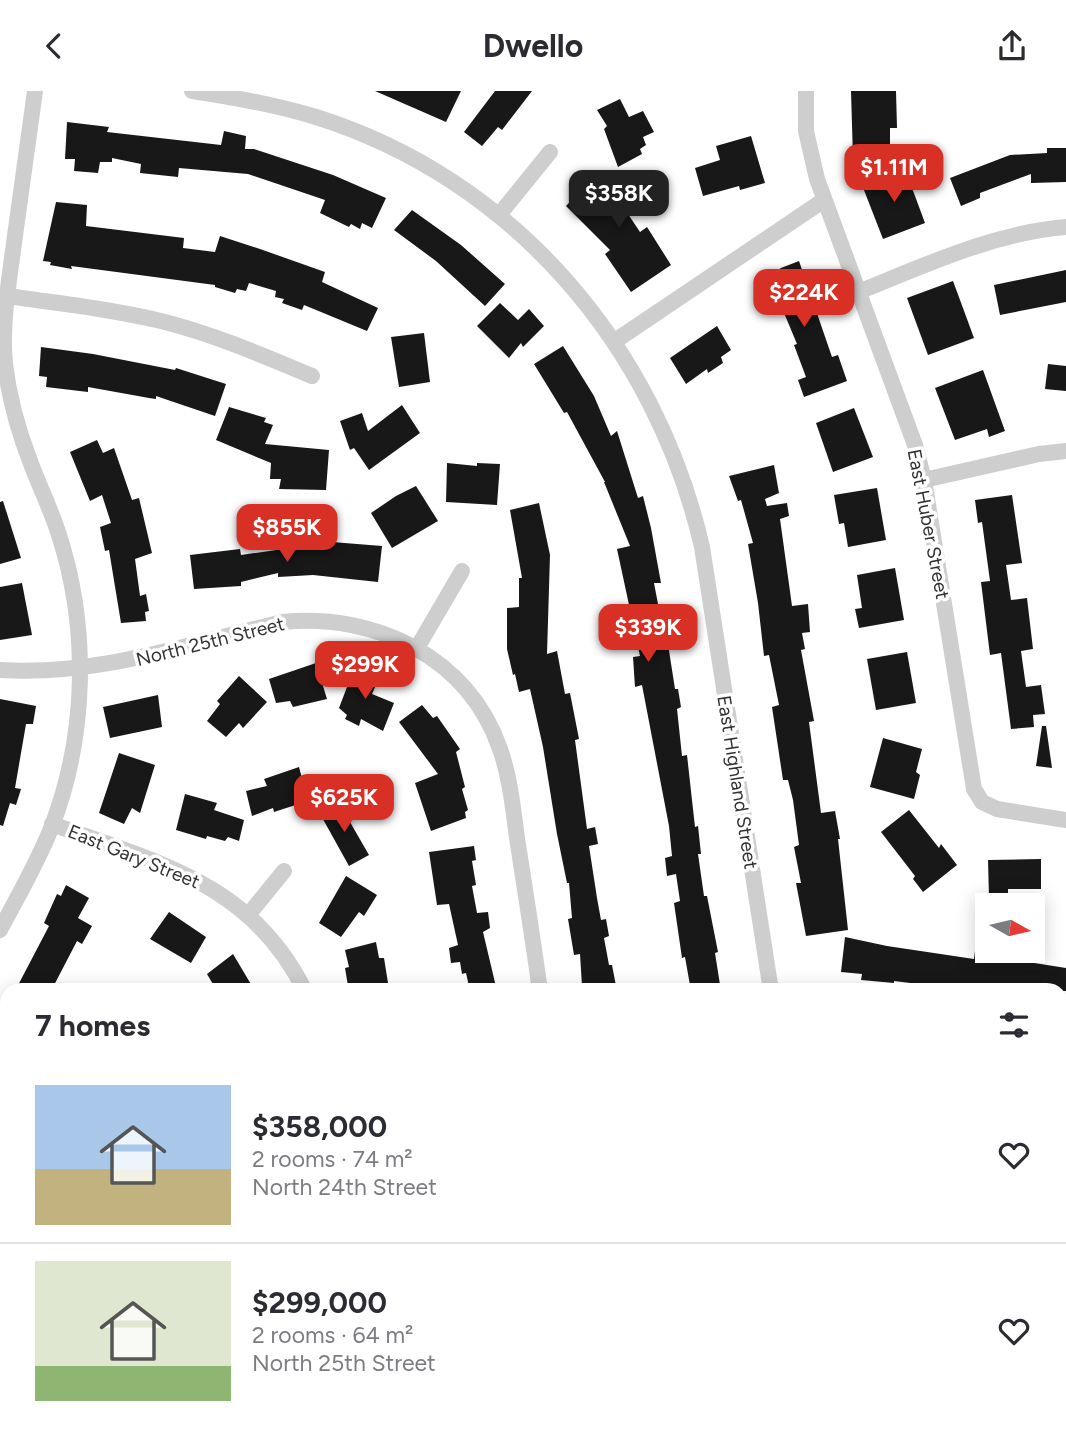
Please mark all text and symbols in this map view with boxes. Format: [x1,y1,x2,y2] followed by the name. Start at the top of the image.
[35,27,73,65] icon: back
[483,27,583,65] text: Dwello
[993,27,1031,65] icon: share
[837,145,951,204] pin: $1.11M
[860,153,928,181] text: $1.11M
[570,171,668,230] pin: $358K
[585,179,653,207] text: $358K
[755,269,853,329] pin: $224K
[769,278,839,306] text: $224K
[903,447,954,601] street label: East Huber Street
[238,505,336,564] pin: $855K
[253,513,321,541] text: $855K
[599,605,697,664] pin: $339K
[134,612,287,671] street label: North 25th Street
[615,613,681,641] text: $339K
[316,641,414,701] pin: $299K
[331,650,399,678] text: $299K
[712,694,763,871] street label: East Highland Street
[295,775,393,834] pin: $625K
[310,783,378,811] text: $625K
[65,820,203,893] street label: East Gary Street
[975,893,1045,963] north arrow
[975,893,1045,963] map controls
[995,1006,1033,1044] icon: filters
[35,1007,150,1044] text: 7 homes
[252,1108,387,1145] text: $358,000
[91,1113,175,1197] icon: home
[995,1136,1033,1174] icon: heart
[252,1145,413,1173] text: 2 rooms · 74 m²
[252,1173,437,1201] text: North 24th Street
[252,1284,387,1321] text: $299,000
[91,1289,175,1373] icon: home
[995,1312,1033,1350] icon: heart
[252,1321,413,1349] text: 2 rooms · 64 m²
[252,1349,436,1377] text: North 25th Street

